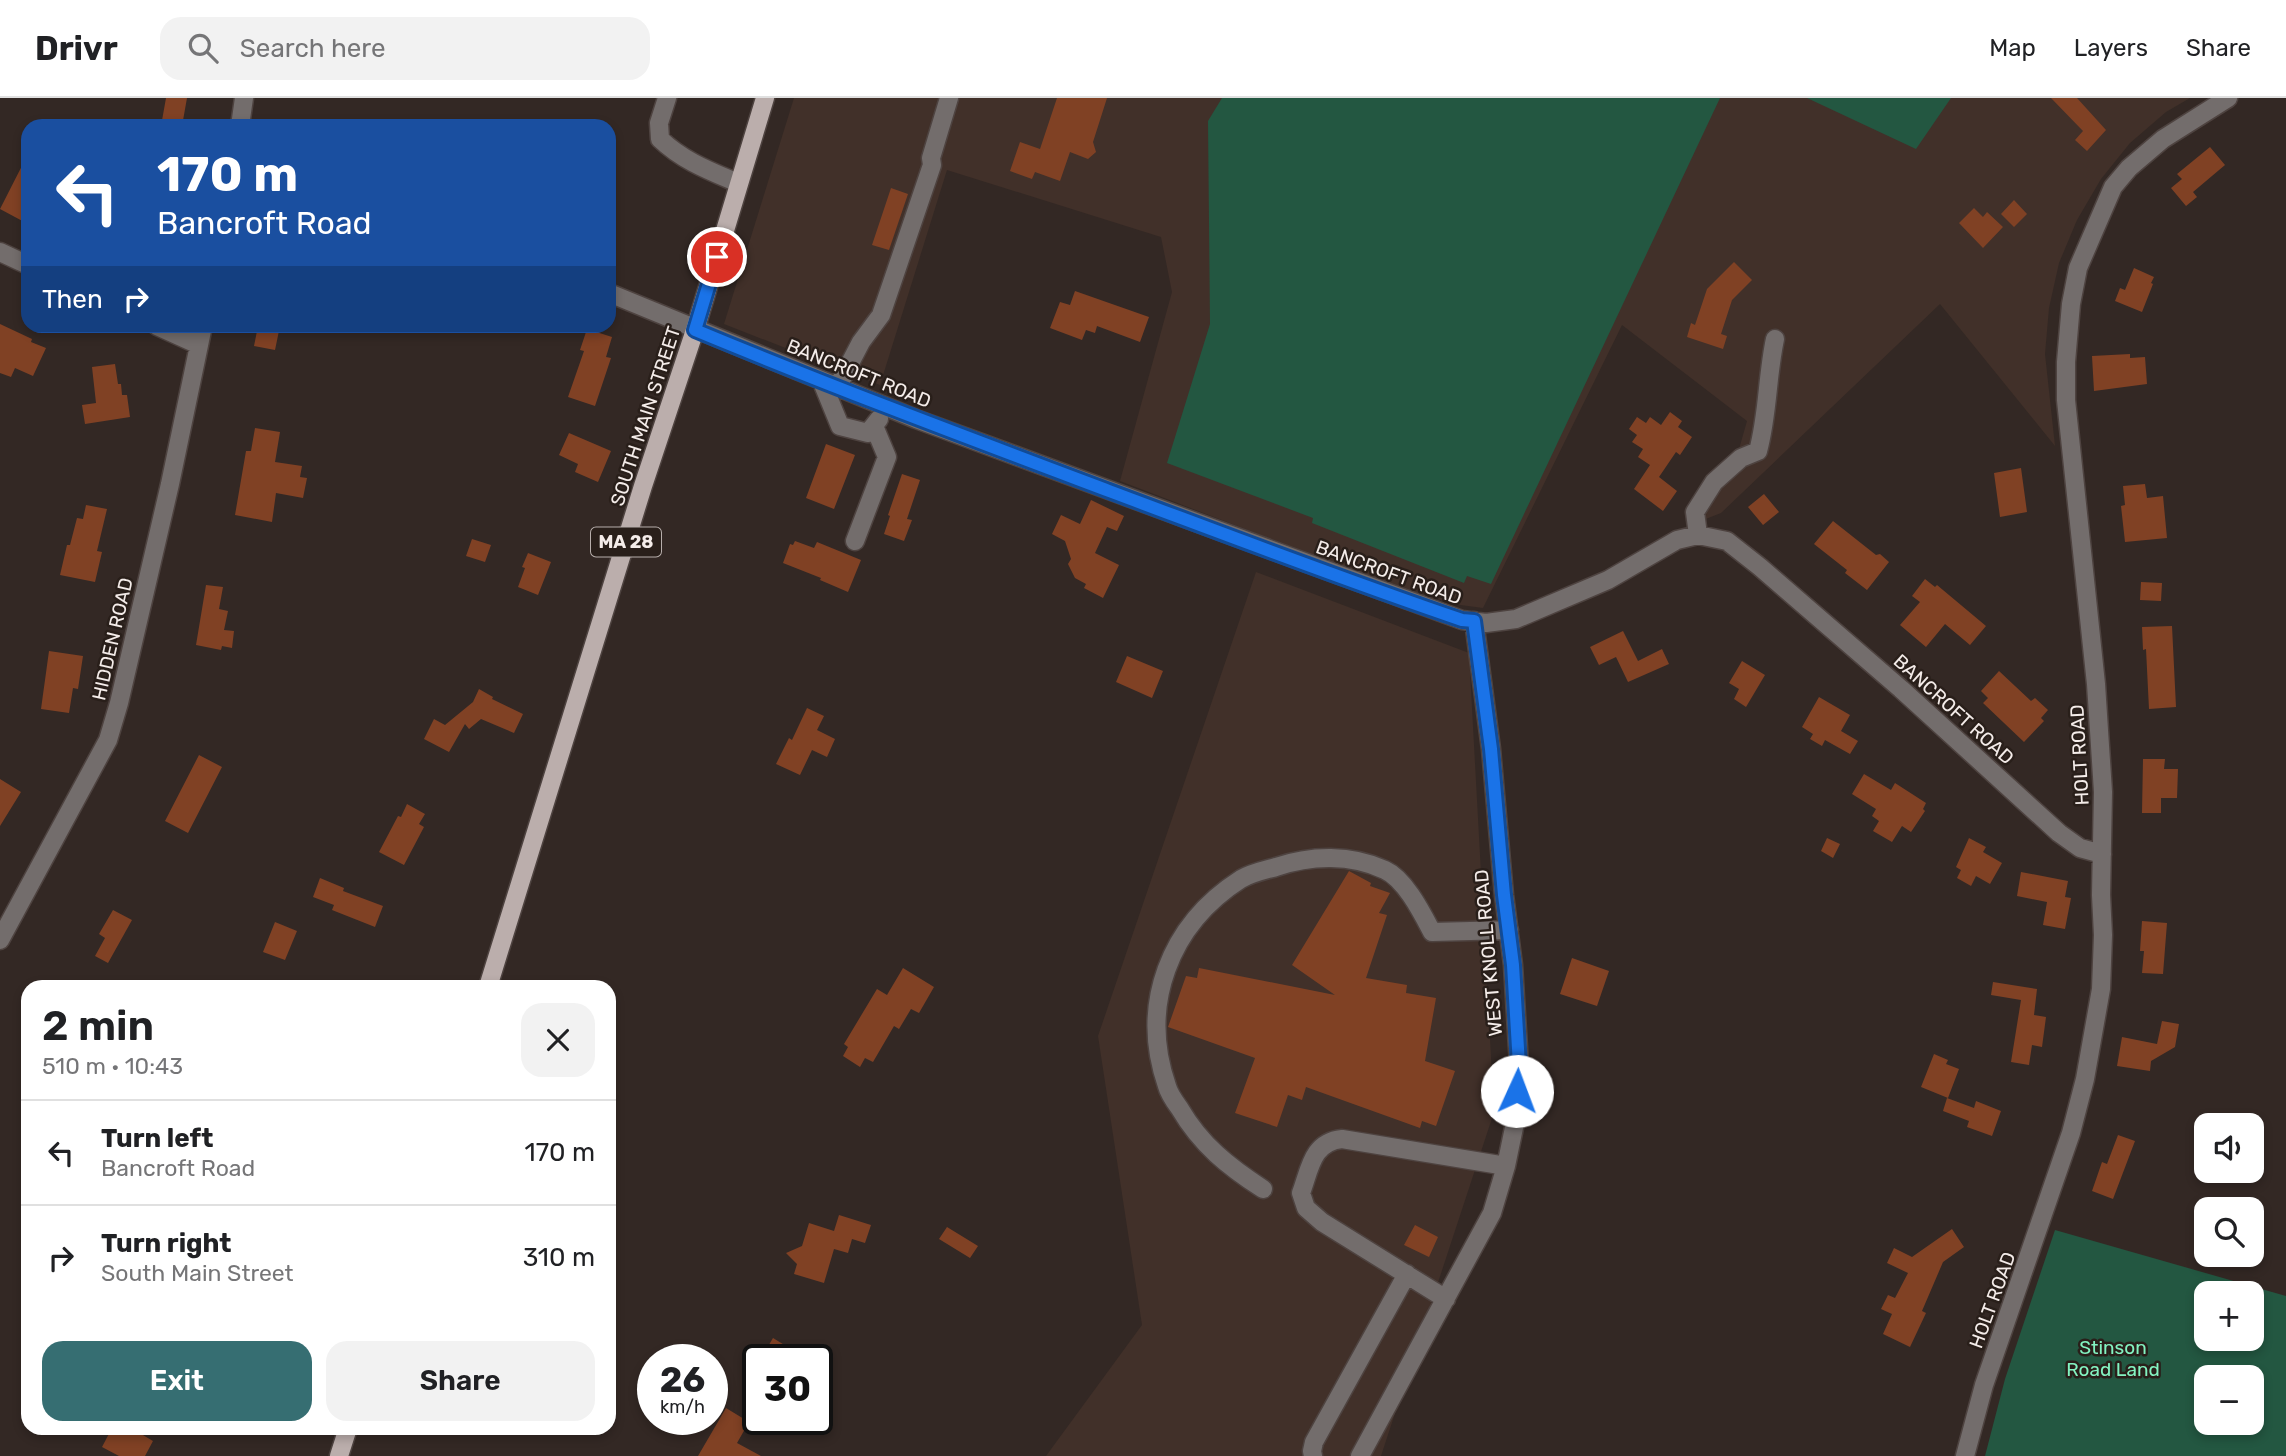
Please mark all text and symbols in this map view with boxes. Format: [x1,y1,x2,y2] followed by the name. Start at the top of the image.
[160,17,650,80] search box
[35,29,118,68] text: Drivr
[184,29,222,67] icon: search
[240,33,386,64] text: Search here
[1989,34,2036,62] text: Map
[2074,34,2148,62] text: Layers
[2186,34,2251,62] text: Share
[157,145,298,203] text: 170 m
[42,147,133,238] icon: left
[157,204,372,242] text: Bancroft Road
[687,227,747,287] pin
[698,238,736,276] icon: arrive
[117,280,155,318] icon: right
[42,284,103,315] text: Then
[606,324,685,509] street label: SOUTH MAIN STREET
[783,334,934,413] street label: BANCROFT ROAD
[591,528,661,556] road number: MA 28
[1313,535,1465,610] street label: BANCROFT ROAD
[87,576,138,703] street label: HIDDEN ROAD
[1889,649,2018,769] street label: BANCROFT ROAD
[2065,704,2094,806] street label: HOLT ROAD
[1470,869,1507,1037] street label: WEST KNOLL ROAD
[42,1001,154,1051] text: 2 min
[521,1003,595,1077] button: close
[42,1052,183,1080] text: 510 m · 10:43
[1480,1054,1554,1128] position arrow
[2194,1113,2264,1435] map controls
[2194,1113,2264,1183] button: sound
[101,1123,213,1154] text: Turn left
[42,1134,80,1172] icon: left
[525,1137,595,1168] text: 170 m
[101,1154,255,1182] text: Bancroft Road
[2194,1197,2264,1267] button: search
[101,1228,231,1259] text: Turn right
[42,1239,80,1277] icon: right
[523,1242,595,1273] text: 310 m
[1964,1249,2021,1352] street label: HOLT ROAD
[101,1259,294,1287] text: South Main Street
[2194,1281,2264,1351] button: +
[2066,1336,2160,1381] park label: Stinson Road Land
[42,1341,312,1421] button: Exit
[326,1341,595,1421] button: Share
[742,1344,833,1435] speed limit sign: 30
[660,1359,705,1401] text: 26
[2194,1365,2264,1435] button: −
[660,1396,705,1418] text: km/h

